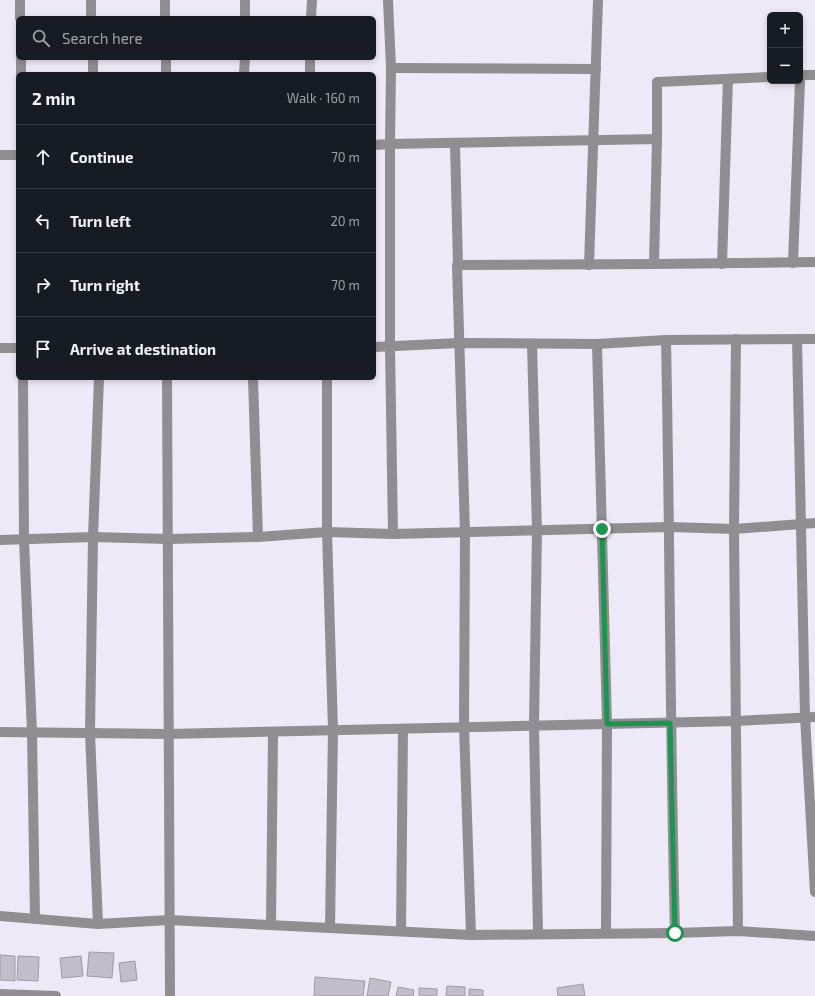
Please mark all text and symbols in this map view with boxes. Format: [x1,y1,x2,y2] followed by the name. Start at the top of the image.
[767,12,803,84] map controls
[767,12,803,48] button: +
[16,16,376,60] search box
[30,27,52,49] icon: search
[62,29,143,47] text: Search here
[767,48,803,84] button: −
[32,88,75,108] text: 2 min
[287,90,360,106] text: Walk · 160 m
[32,146,54,168] icon: ahead
[70,148,133,166] text: Continue
[331,149,360,165] text: 70 m
[32,210,54,232] icon: left
[70,212,131,230] text: Turn left
[331,213,360,229] text: 20 m
[32,274,54,296] icon: right
[70,276,140,294] text: Turn right
[331,277,360,293] text: 70 m
[32,338,54,360] icon: arrive
[70,340,216,358] text: Arrive at destination
[593,520,611,538] route end
[666,924,684,942] route start

